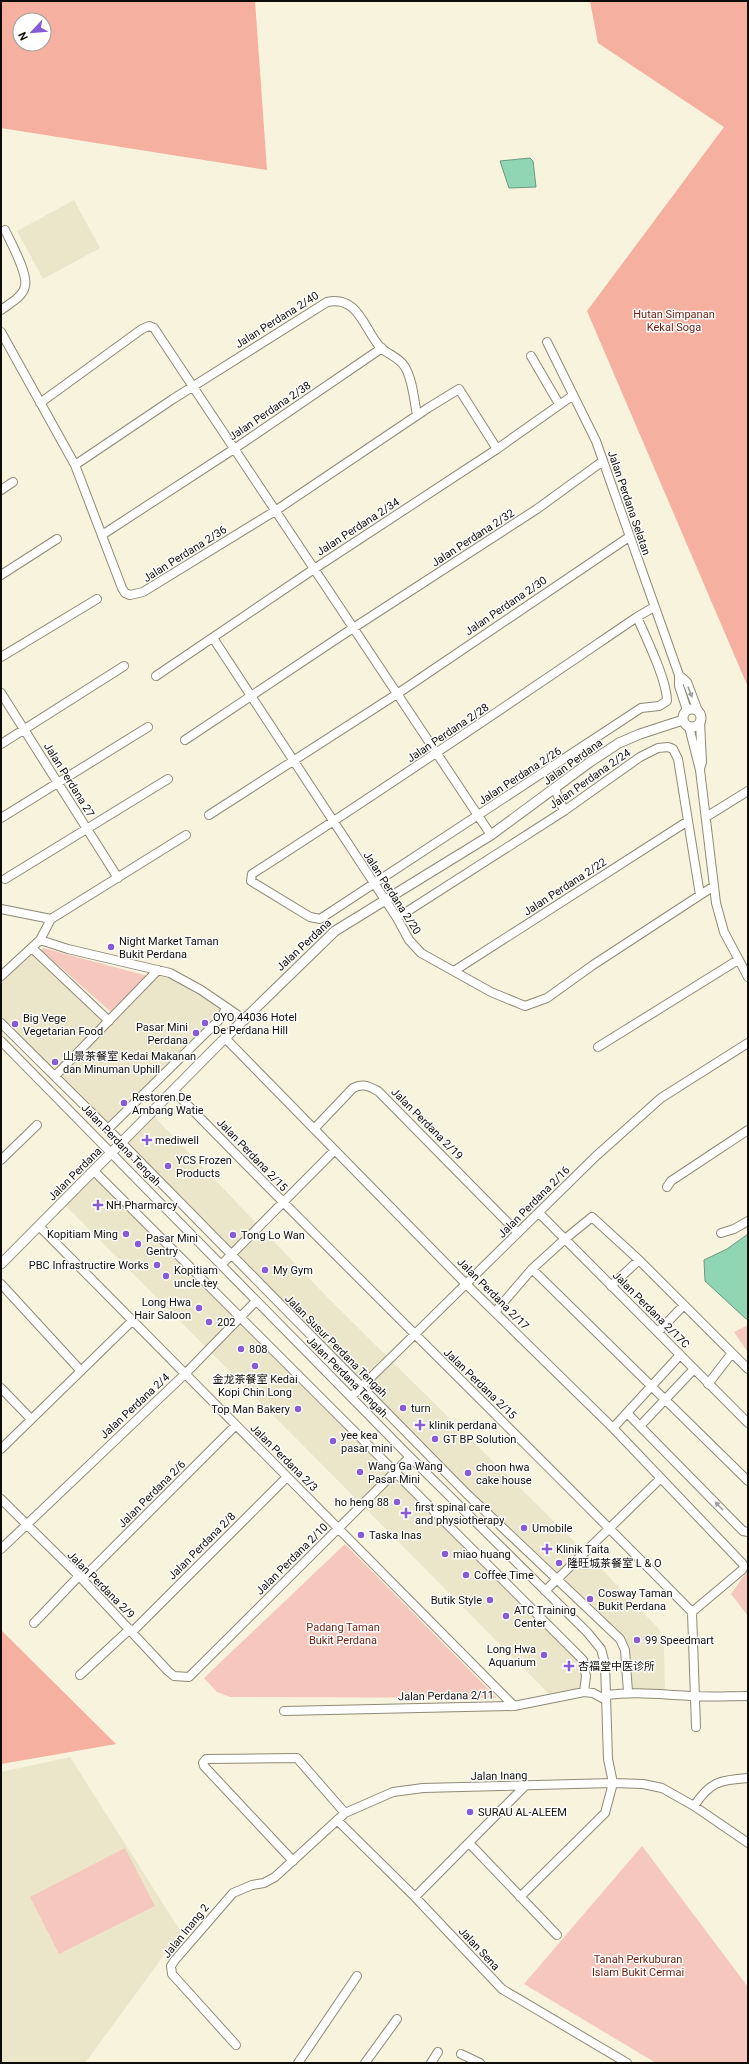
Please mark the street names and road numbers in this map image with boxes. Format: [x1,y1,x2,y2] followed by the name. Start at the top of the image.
[233,289,321,351] street label: Jalan Perdana 2/40
[227,379,313,443] street label: Jalan Perdana 2/38
[605,449,653,557] street label: Jalan Perdana Selatan
[314,495,402,559] street label: Jalan Perdana 2/34
[429,506,517,570] street label: Jalan Perdana 2/32
[141,523,229,585] street label: Jalan Perdana 2/36
[463,574,549,638] street label: Jalan Perdana 2/30
[405,701,491,765] street label: Jalan Perdana 2/28
[541,736,605,788] street label: Jalan Perdana
[41,740,97,820] street label: Jalan Perdana 27
[476,744,564,808] street label: Jalan Perdana 2/26
[547,746,633,812] street label: Jalan Perdana 2/24
[360,849,424,937] street label: Jalan Perdana 2/20
[521,855,609,919] street label: Jalan Perdana 2/22
[274,916,334,974] street label: Jalan Perdana
[388,1085,466,1163] street label: Jalan Perdana 2/19
[79,1101,163,1189] street label: Jalan Perdana Tengah
[214,1116,290,1194] street label: Jalan Perdana 2/15
[46,1145,104,1203] street label: Jalan Perdana
[495,1163,573,1241] street label: Jalan Perdana 2/16
[454,1255,532,1333] street label: Jalan Perdana 2/17
[610,1269,692,1351] street label: Jalan Perdana 2/17C
[282,1292,390,1400] street label: Jalan Susur Perdana Tengah
[304,1334,390,1420] street label: Jalan Perdana Tengah
[441,1346,519,1422] street label: Jalan Perdana 2/15
[98,1371,172,1441] street label: Jalan Perdana 2/4
[248,1422,320,1494] street label: Jalan Perdana 2/3
[116,1458,188,1530] street label: Jalan Perdana 2/6
[166,1510,238,1582] street label: Jalan Perdana 2/8
[253,1520,331,1598] street label: Jalan Perdana 2/10
[65,1549,137,1621] street label: Jalan Perdana 2/9
[398,1689,494,1703] street label: Jalan Perdana 2/11
[470,1769,528,1783] street label: Jalan Inang
[160,1901,212,1961] street label: Jalan Inang 2
[456,1925,502,1973] street label: Jalan Sena

